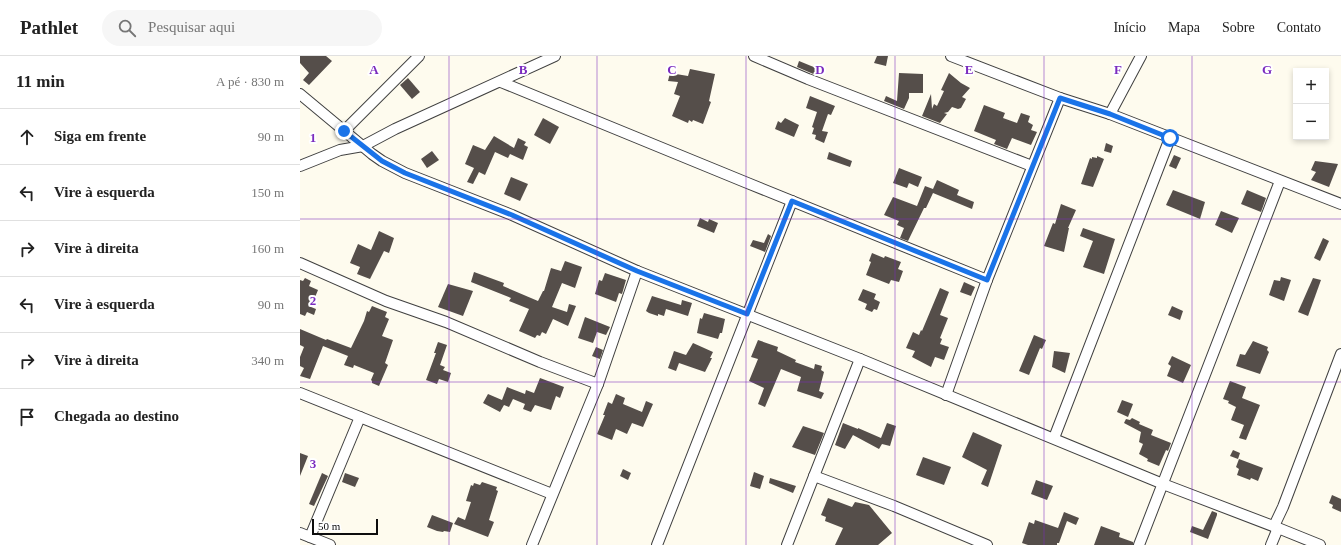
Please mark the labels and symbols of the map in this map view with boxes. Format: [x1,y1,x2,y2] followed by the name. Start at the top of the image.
[369,62,379,77] text: A
[519,62,528,77] text: B
[667,62,677,77] text: C
[815,62,825,77] text: D
[965,62,973,77] text: E
[1114,62,1122,77] text: F
[1262,62,1272,77] text: G
[335,122,353,140] route end
[1161,129,1179,147] route start
[310,130,316,145] text: 1
[310,293,316,308] text: 2
[310,456,317,471] text: 3
[312,517,378,536] scale bar

